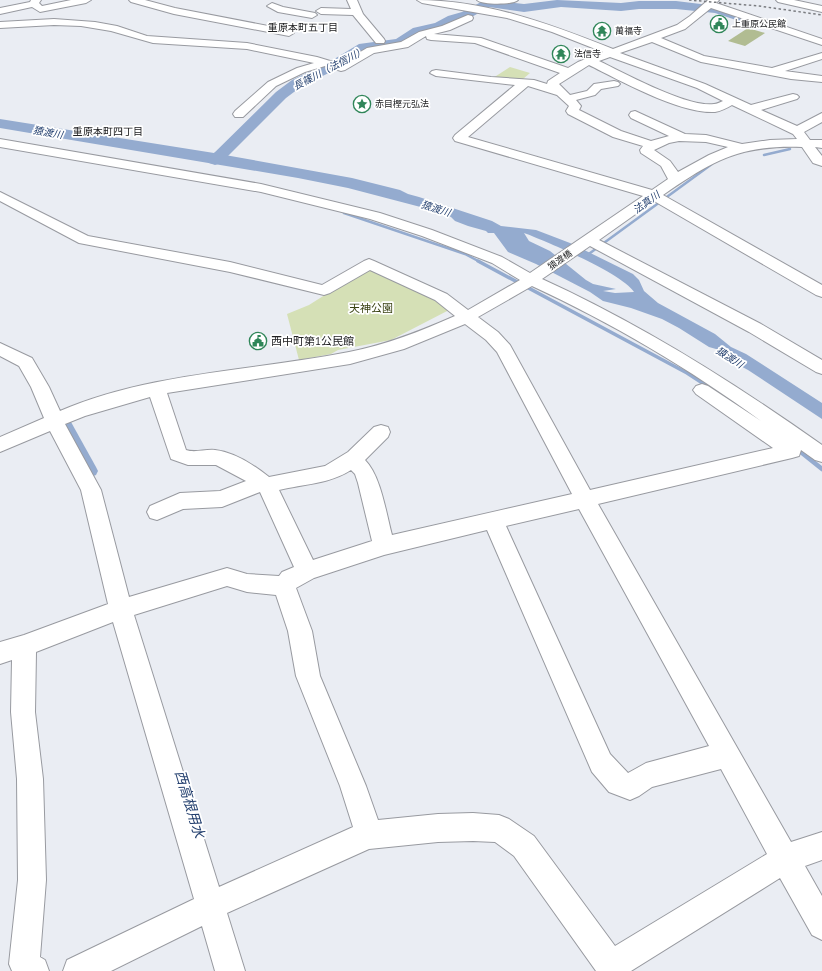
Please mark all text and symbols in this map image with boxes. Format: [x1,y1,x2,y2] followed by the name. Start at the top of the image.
[709,14,729,34] public building icon: 上重原公民館
[732,18,786,29] place label: 上重原公民館
[268,21,338,34] district label: 重原本町五丁目
[592,21,612,41] temple icon: 萬福寺
[615,25,642,36] place label: 萬福寺
[291,44,368,93] water label: 長篠川（法信川）
[551,44,571,64] temple icon: 法信寺
[574,48,601,59] place label: 法信寺
[352,94,372,114] place icon: 赤目樫元弘法
[375,98,429,109] place label: 赤目樫元弘法
[32,123,65,142] water label: 猿渡川
[73,125,143,138] district label: 重原本町四丁目
[630,188,663,216] water label: 法真川
[420,198,453,220] water label: 猿渡川
[545,247,574,272] street label: 猿渡橋
[349,301,393,315] park label: 天神公園
[248,331,268,351] public building icon: 西中町第1公民館
[271,334,354,348] place label: 西中町第1公民館
[714,344,747,372] water label: 猿渡川
[171,768,209,842] water label: 西高根用水

